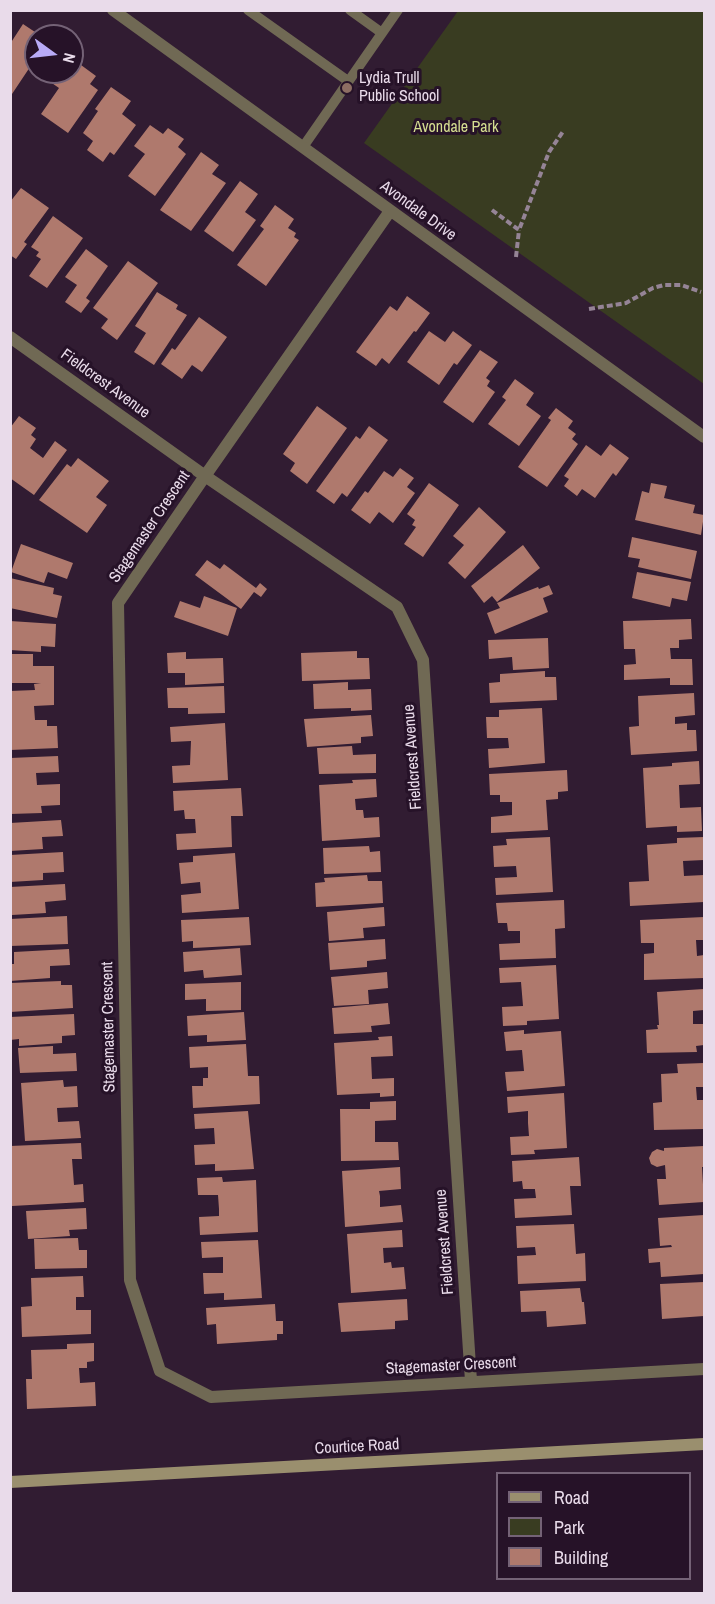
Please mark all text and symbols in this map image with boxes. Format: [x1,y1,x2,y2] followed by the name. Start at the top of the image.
[24,24,84,84] north arrow
[58,51,81,66] text: N
[359,69,439,107] place label: Lydia Trull Public School
[340,81,354,95] marker: Lydia Trull Public School
[413,118,499,138] park label: Avondale Park
[376,177,460,245] street label: Avondale Drive
[57,345,153,423] street label: Fieldcrest Avenue
[106,468,194,586] street label: Stagemaster Crescent
[400,704,426,810] street label: Fieldcrest Avenue
[98,962,120,1092] street label: Stagemaster Crescent
[432,1189,458,1295] street label: Fieldcrest Avenue
[385,1353,517,1379] street label: Stagemaster Crescent
[314,1435,400,1459] street label: Courtice Road
[496,1472,691,1580] legend
[554,1485,589,1510] text: Road
[554,1515,584,1540] text: Park
[554,1545,608,1570] text: Building

